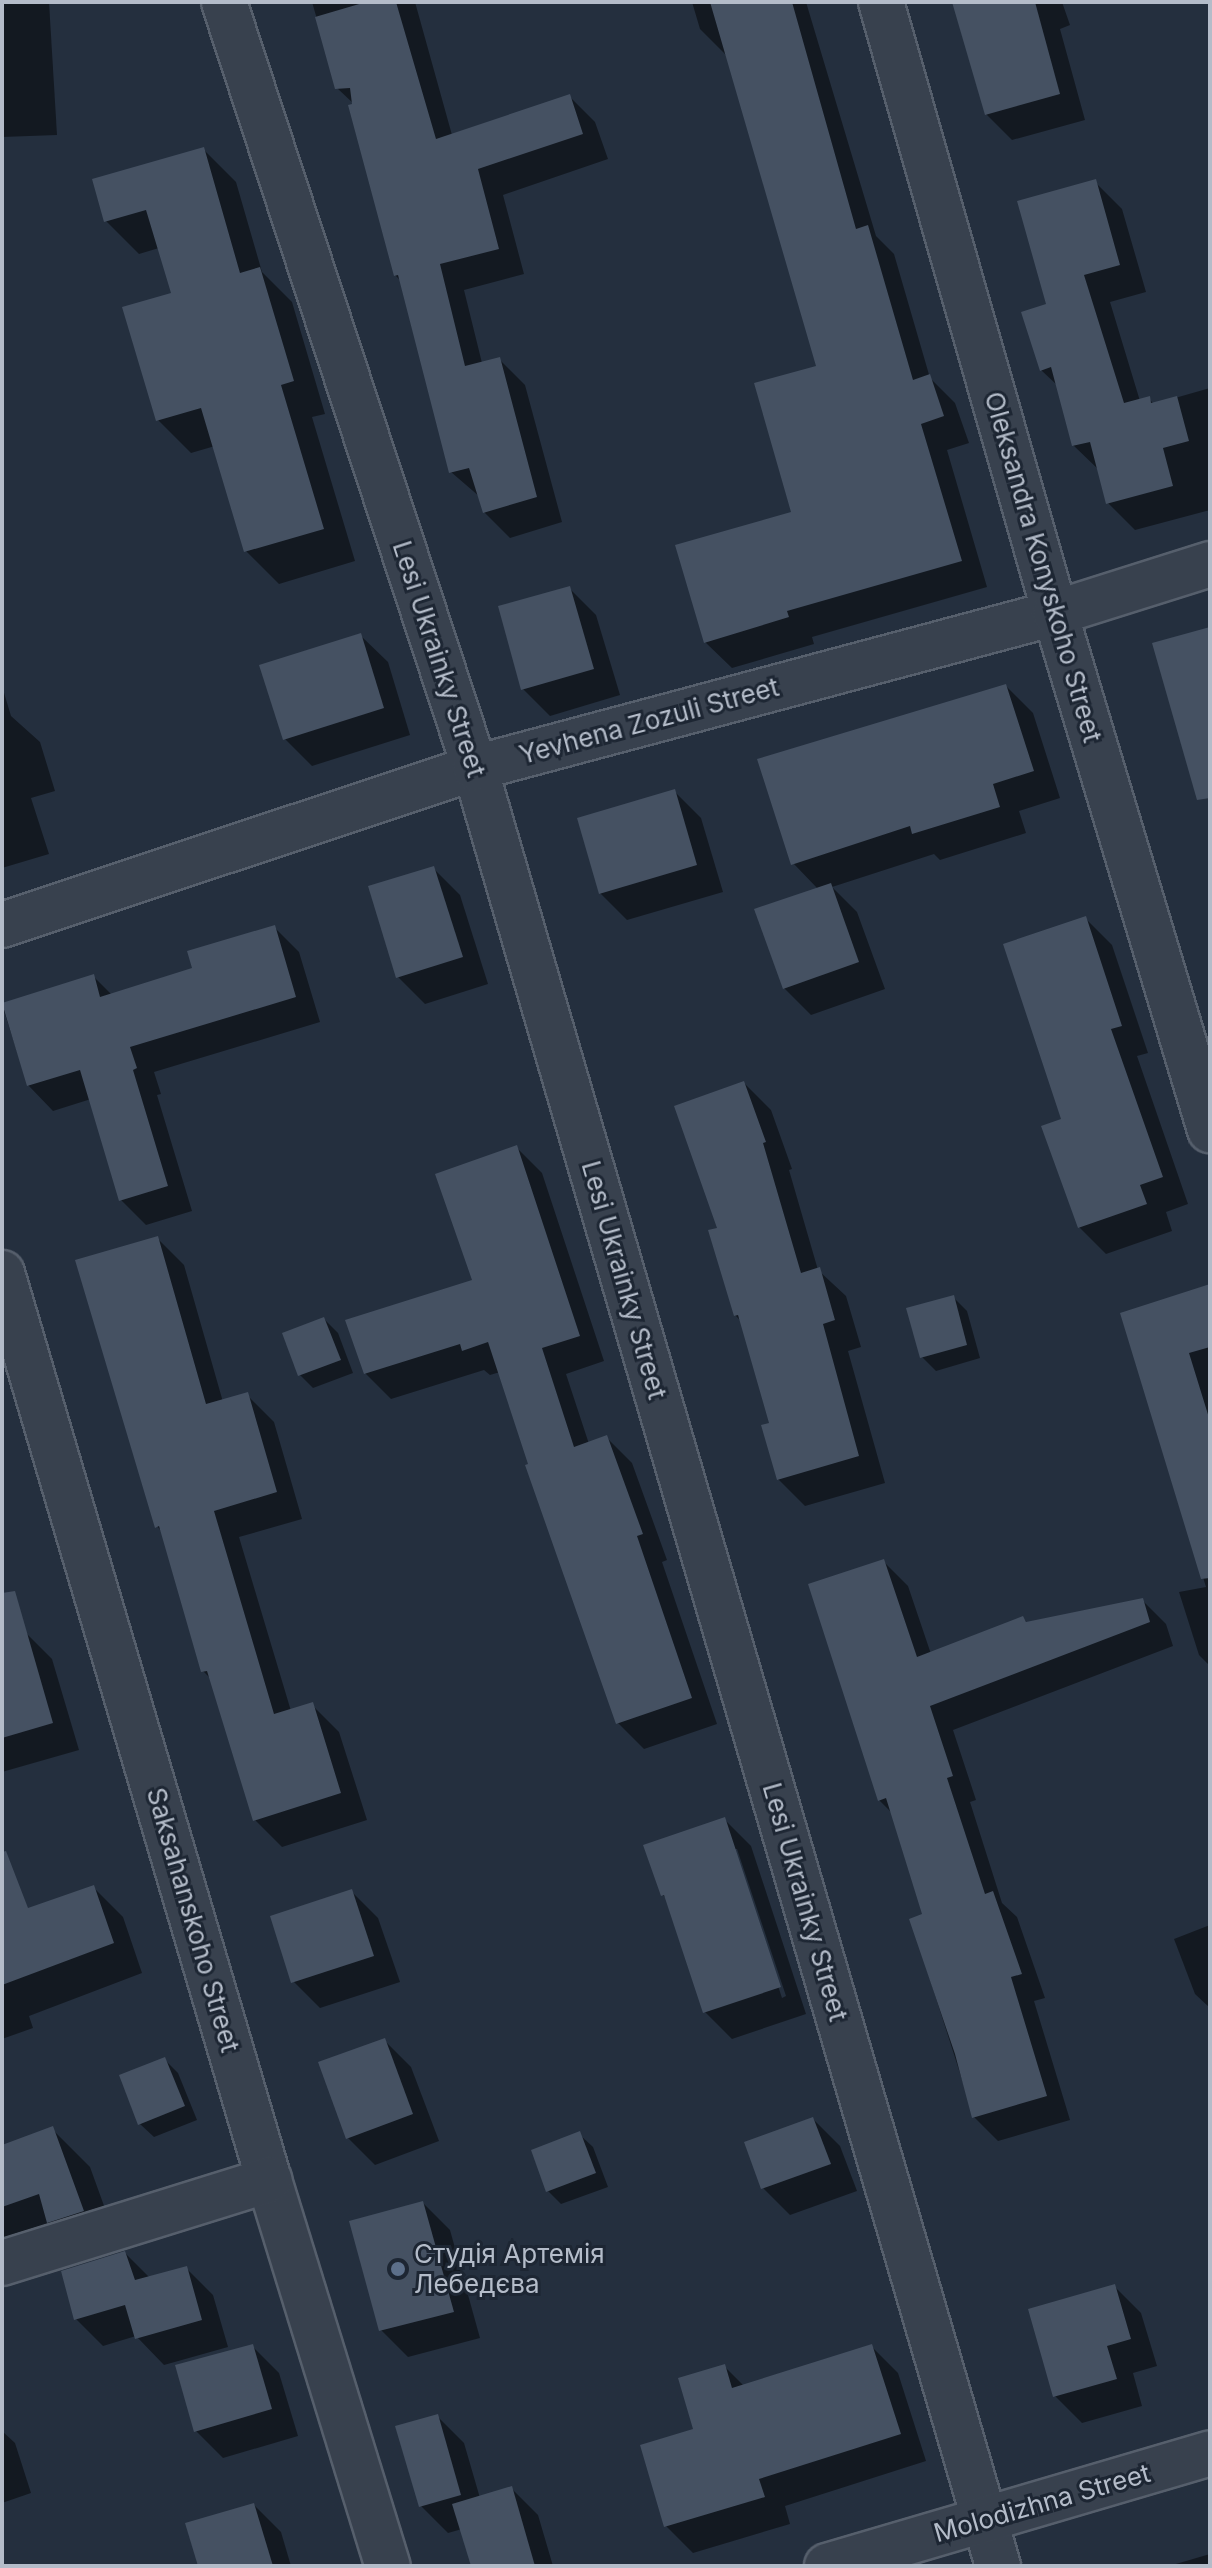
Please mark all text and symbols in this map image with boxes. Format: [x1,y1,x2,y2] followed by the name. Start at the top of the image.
[978,388,1108,746] street label: Oleksandra Konyskoho Street
[386,537,492,781] street label: Lesi Ukrainky Street
[516,671,782,771] street label: Yevhena Zozuli Street
[575,1157,673,1403] street label: Lesi Ukrainky Street
[756,1779,854,2025] street label: Lesi Ukrainky Street
[140,1784,246,2056] street label: Saksahanskoho Street
[414,2238,605,2300] place label: Студія Артемія Лебедєва
[389,2260,407,2278] marker: Студія Артемія Лебедєва
[930,2457,1154,2549] street label: Molodizhna Street

